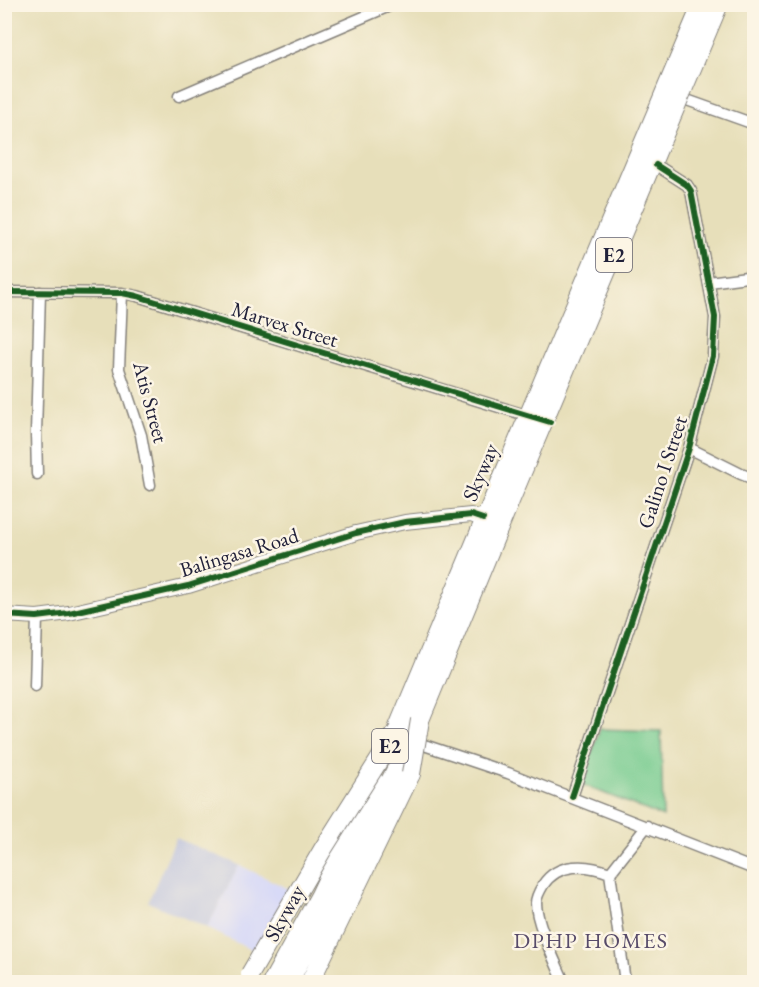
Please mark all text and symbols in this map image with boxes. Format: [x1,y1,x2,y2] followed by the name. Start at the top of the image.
[596,238,632,272] road number: E2
[229,295,342,353] street label: Marvex Street
[127,357,175,446] street label: Atis Street
[631,412,693,532] street label: Galino Ⅰ Street
[456,438,505,505] street label: Skyway
[176,521,302,583] street label: Balingasa Road
[372,729,408,763] road number: E2
[258,879,311,946] street label: Skyway
[513,926,669,955] district label: DPHP HOMES

